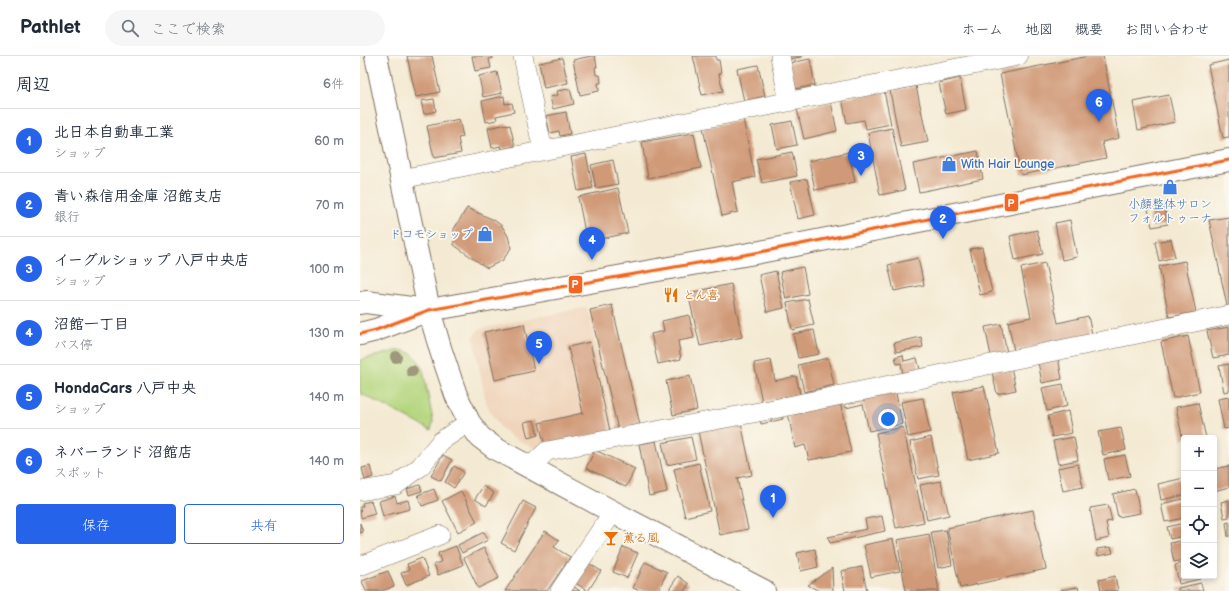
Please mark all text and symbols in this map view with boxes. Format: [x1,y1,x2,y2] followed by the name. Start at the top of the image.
[105,10,385,46] search box
[20,16,81,39] text: Pathlet
[119,17,141,39] icon: search
[151,20,226,39] text: ここで検索
[962,21,1003,38] text: ホーム
[1025,21,1053,38] text: 地図
[1075,21,1103,38] text: 概要
[1125,21,1209,38] text: お問い合わせ
[16,75,50,95] text: 周辺
[323,76,344,92] text: 6件
[1086,89,1112,122] pin: 6
[54,123,174,142] text: 北日本自動車工業
[26,133,32,149] text: 1
[314,133,344,149] text: 60 m
[848,143,874,176] pin: 3
[54,145,105,161] text: ショップ
[940,155,958,173] shop icon: With Hair Lounge
[961,157,1054,172] place label: With Hair Lounge
[1161,178,1179,196] shop icon: 小顔整体サロン フォルトゥーナ
[54,187,223,206] text: 青い森信用金庫 沼館支店
[1004,193,1019,212] line badge: P
[25,197,33,213] text: 2
[316,197,344,213] text: 70 m
[1008,197,1015,210] text: P
[1128,197,1212,226] place label: 小顔整体サロン フォルトゥーナ
[930,206,956,239] pin: 2
[54,209,80,225] text: 銀行
[476,225,494,243] shop icon: ドコモショップ
[389,227,473,242] place label: ドコモショップ
[579,227,605,260] pin: 4
[54,251,249,270] text: イーグルショップ 八戸中央店
[25,261,33,277] text: 3
[309,261,344,277] text: 100 m
[54,273,105,289] text: ショップ
[568,275,583,294] line badge: P
[572,278,579,291] text: P
[662,286,680,304] restaurant icon: とん喜
[683,288,719,303] place label: とん喜
[54,315,129,334] text: 沼館一丁目
[25,325,33,341] text: 4
[309,325,344,341] text: 130 m
[526,331,552,364] pin: 5
[54,337,93,353] text: バス停
[54,379,196,398] text: HondaCars 八戸中央
[25,389,33,405] text: 5
[309,389,344,405] text: 140 m
[54,401,105,417] text: ショップ
[878,409,898,429] your location
[1181,435,1217,579] map controls
[1181,435,1217,471] button: +
[54,443,193,462] text: ネバーランド 沼館店
[25,453,33,469] text: 6
[309,453,344,469] text: 140 m
[54,465,106,481] text: スポット
[1181,471,1217,507] button: −
[760,485,786,518] pin: 1
[16,504,176,544] button: 保存
[184,504,344,544] button: 共有
[1181,507,1217,543] button: locate
[602,529,620,547] bar icon: 薫る風
[623,531,659,546] place label: 薫る風
[1181,543,1217,579] button: layers

